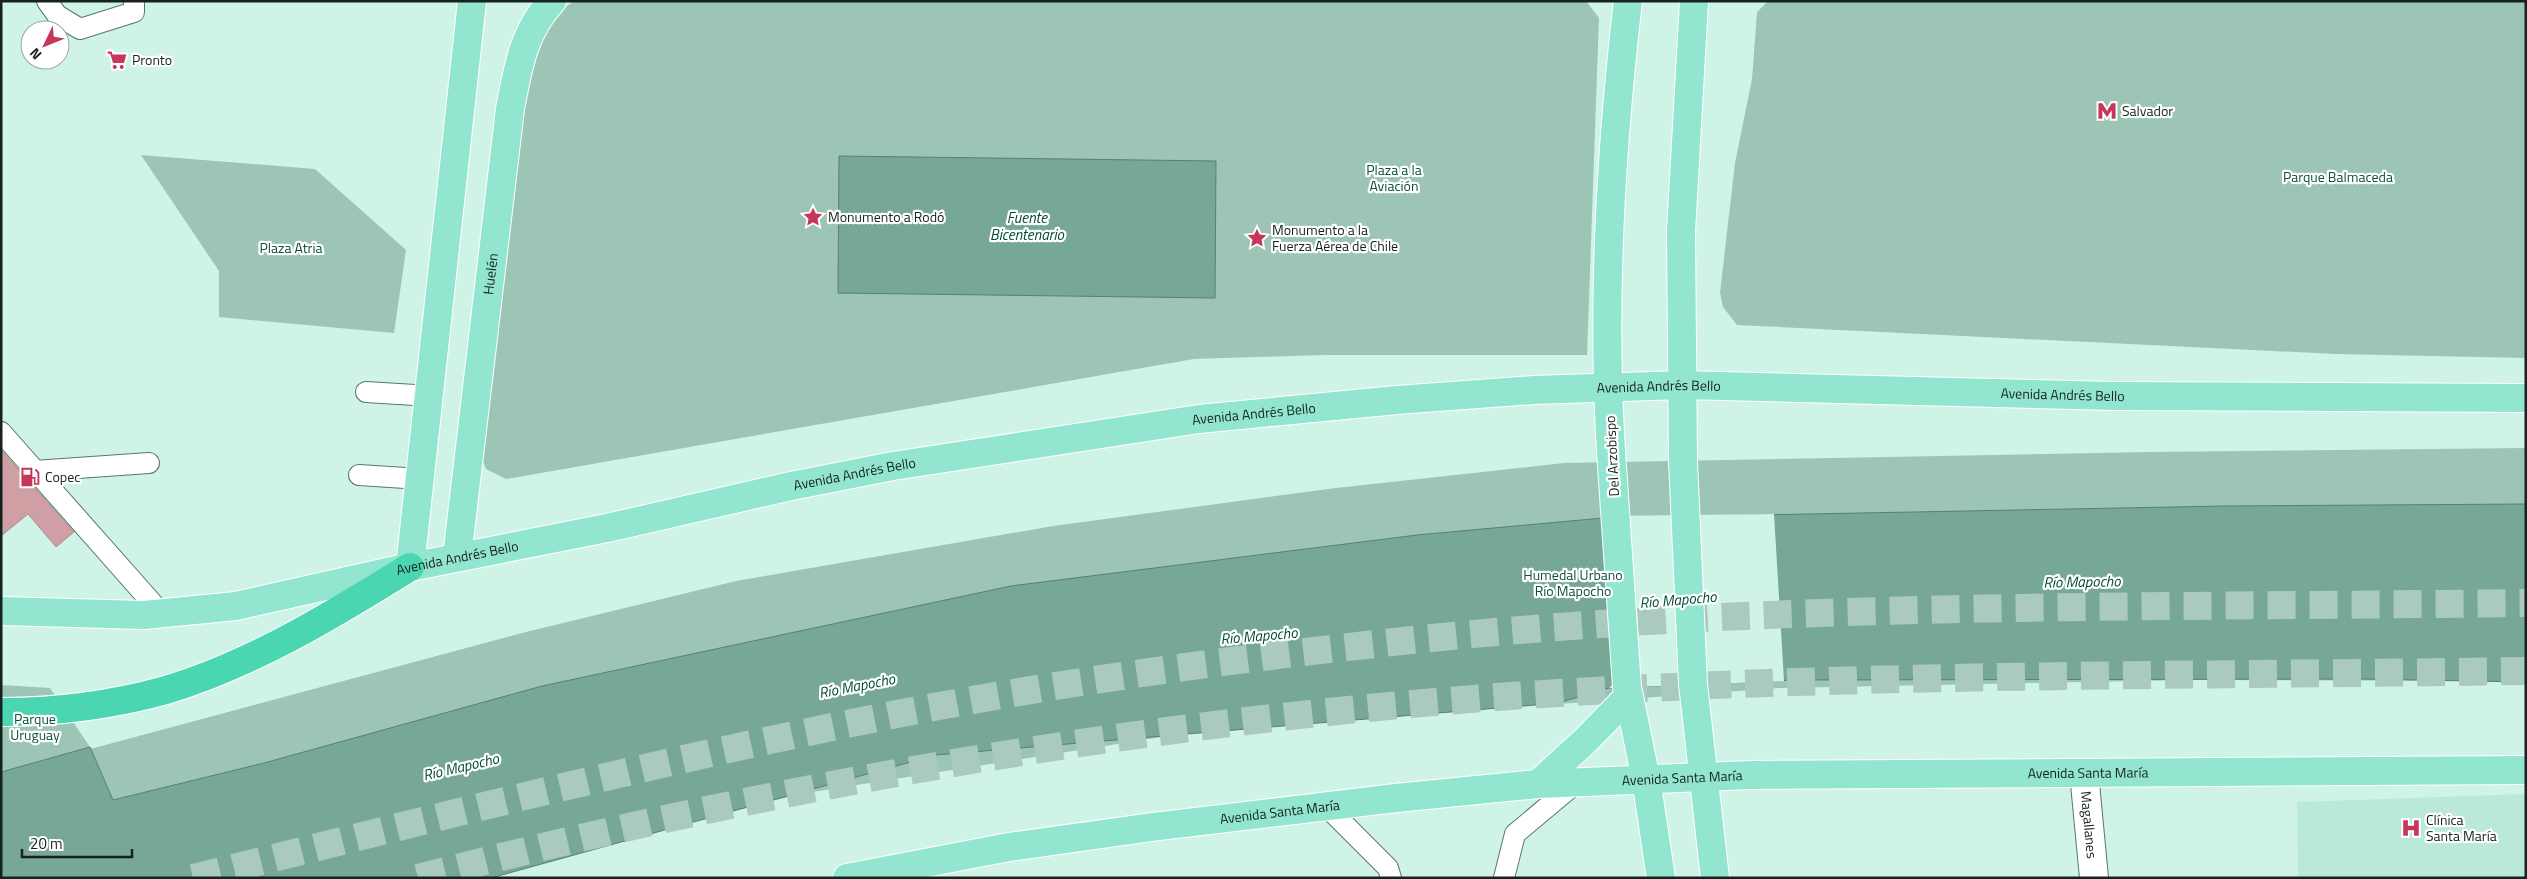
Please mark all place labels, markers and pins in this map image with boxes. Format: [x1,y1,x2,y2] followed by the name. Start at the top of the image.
[106,49,128,71] supermarket icon: Pronto
[132,49,172,70] place label: Pronto
[2096,100,2118,122] metro station icon: Salvador
[2122,100,2173,121] place label: Salvador
[802,206,824,228] place icon: Monumento a Rodó
[828,206,944,227] place label: Monumento a Rodó
[1272,219,1398,256] place label: Monumento a la Fuerza Aérea de Chile
[1246,227,1268,249] place icon: Monumento a la Fuerza Aérea de Chile
[19,466,41,488] fuel station icon: Copec
[45,466,80,487] place label: Copec
[2426,809,2497,846] place label: Clínica Santa María
[2400,817,2422,839] hospital icon: Clínica Santa María

